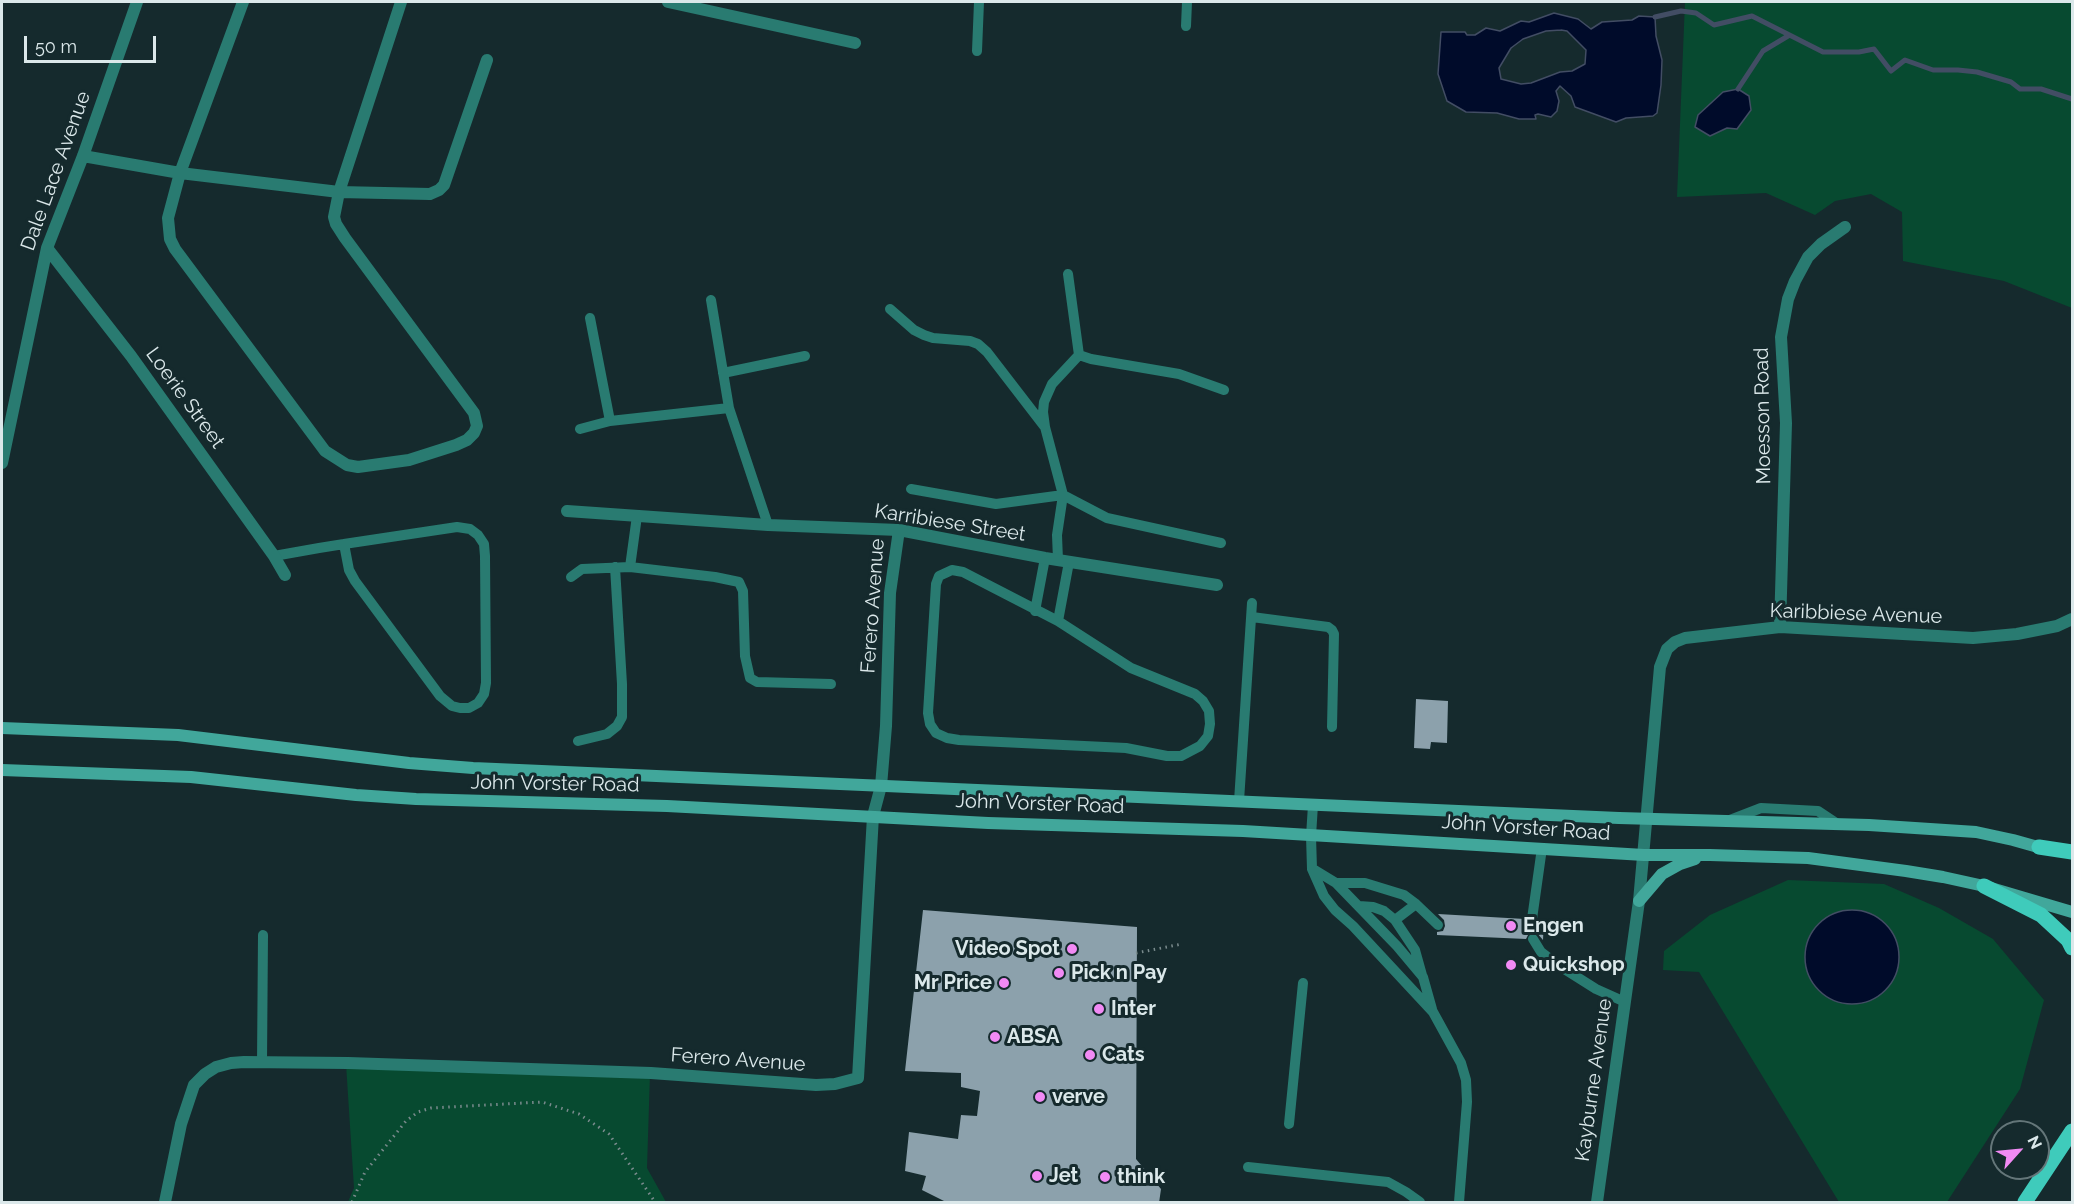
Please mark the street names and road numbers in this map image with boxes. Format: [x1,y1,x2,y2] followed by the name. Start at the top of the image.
[16,88,96,254] street label: Dale Lace Avenue
[140,343,230,453] street label: Loerie Street
[1750,347,1776,485] street label: Moesson Road
[873,499,1027,547] street label: Karribiese Street
[856,538,890,674] street label: Ferero Avenue
[1769,599,1943,629] street label: Karibbiese Avenue
[470,771,640,797] street label: John Vorster Road
[955,789,1125,819] street label: John Vorster Road
[1441,810,1611,846] street label: John Vorster Road
[1571,997,1617,1163] street label: Kayburne Avenue
[670,1043,806,1077] street label: Ferero Avenue

